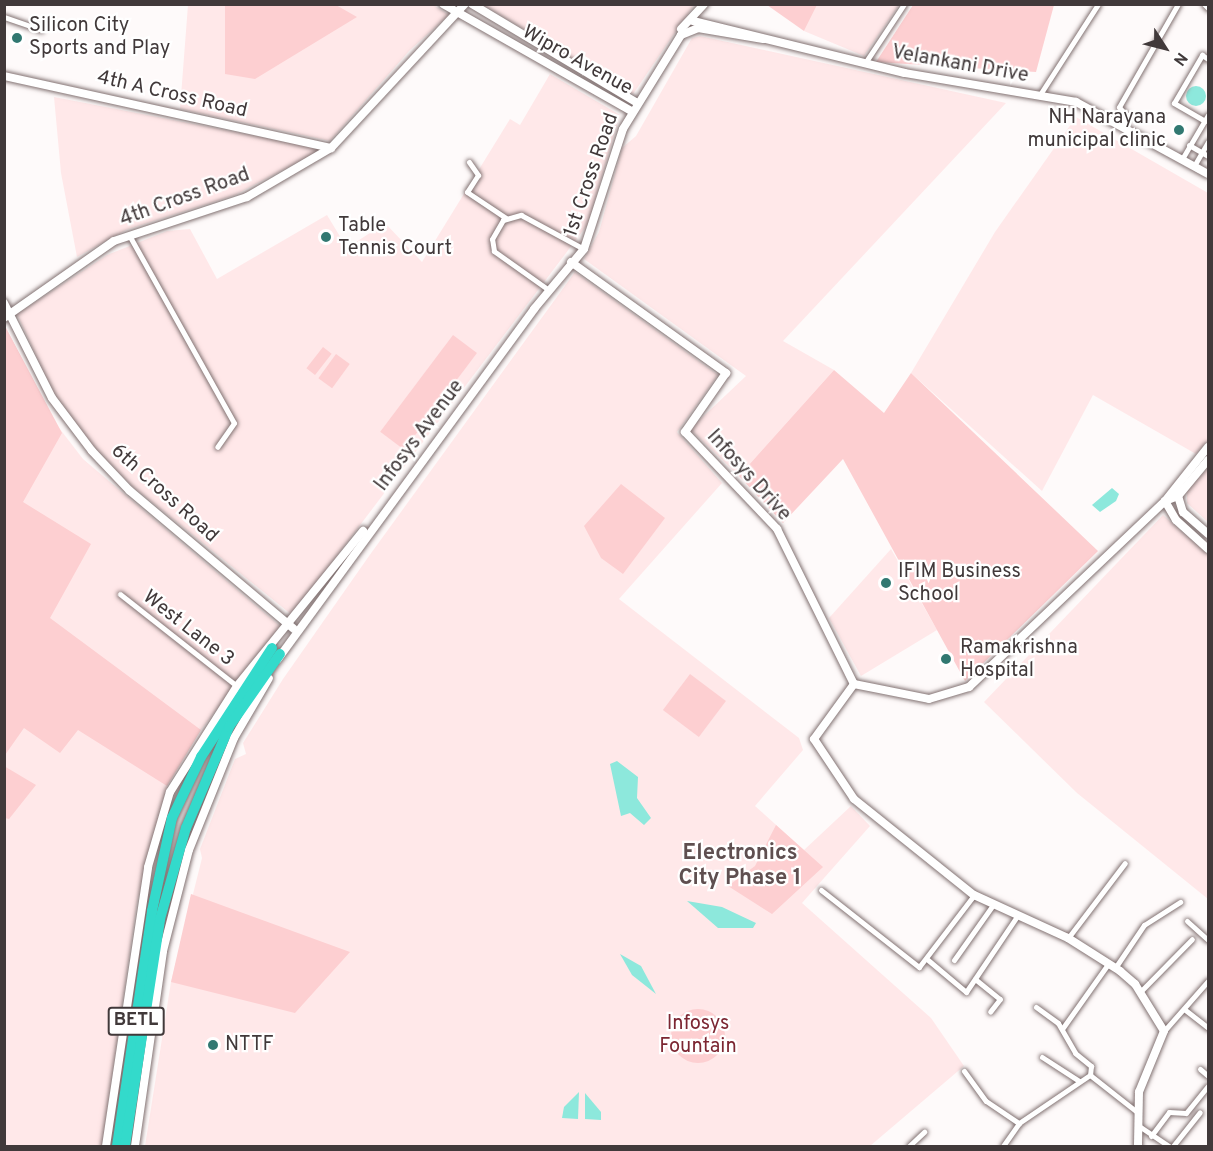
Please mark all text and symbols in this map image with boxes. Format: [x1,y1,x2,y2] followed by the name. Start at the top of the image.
[29,14,170,61] place label: Silicon City Sports and Play
[1135,18,1195,78] north arrow
[517,21,637,101] street label: Wipro Avenue
[10,31,24,45] marker: Silicon City Sports and Play
[890,41,1030,89] street label: Velankani Drive
[1168,48,1191,69] text: N
[94,66,250,124] street label: 4th A Cross Road
[1028,106,1166,153] place label: NH Narayana municipal clinic
[560,110,624,240] street label: 1st Cross Road
[1170,121,1188,139] marker: NH Narayana municipal clinic
[117,163,253,233] street label: 4th Cross Road
[338,214,452,261] place label: Table Tennis Court
[319,230,333,244] marker: Table Tennis Court
[370,375,470,497] street label: Infosys Avenue
[701,425,795,527] street label: Infosys Drive
[105,440,223,548] street label: 6th Cross Road
[898,560,1021,607] place label: IFIM Business School
[879,576,893,590] marker: IFIM Business School
[138,586,238,672] street label: West Lane 3
[960,636,1078,683] place label: Ramakrishna Hospital
[937,650,955,668] marker: Ramakrishna Hospital
[678,840,802,891] district label: Electronics City Phase 1
[108,1006,164,1036] road number: BETL
[659,1012,737,1059] park label: Infosys Fountain
[225,1033,274,1057] place label: NTTF
[206,1038,220,1052] marker: NTTF

